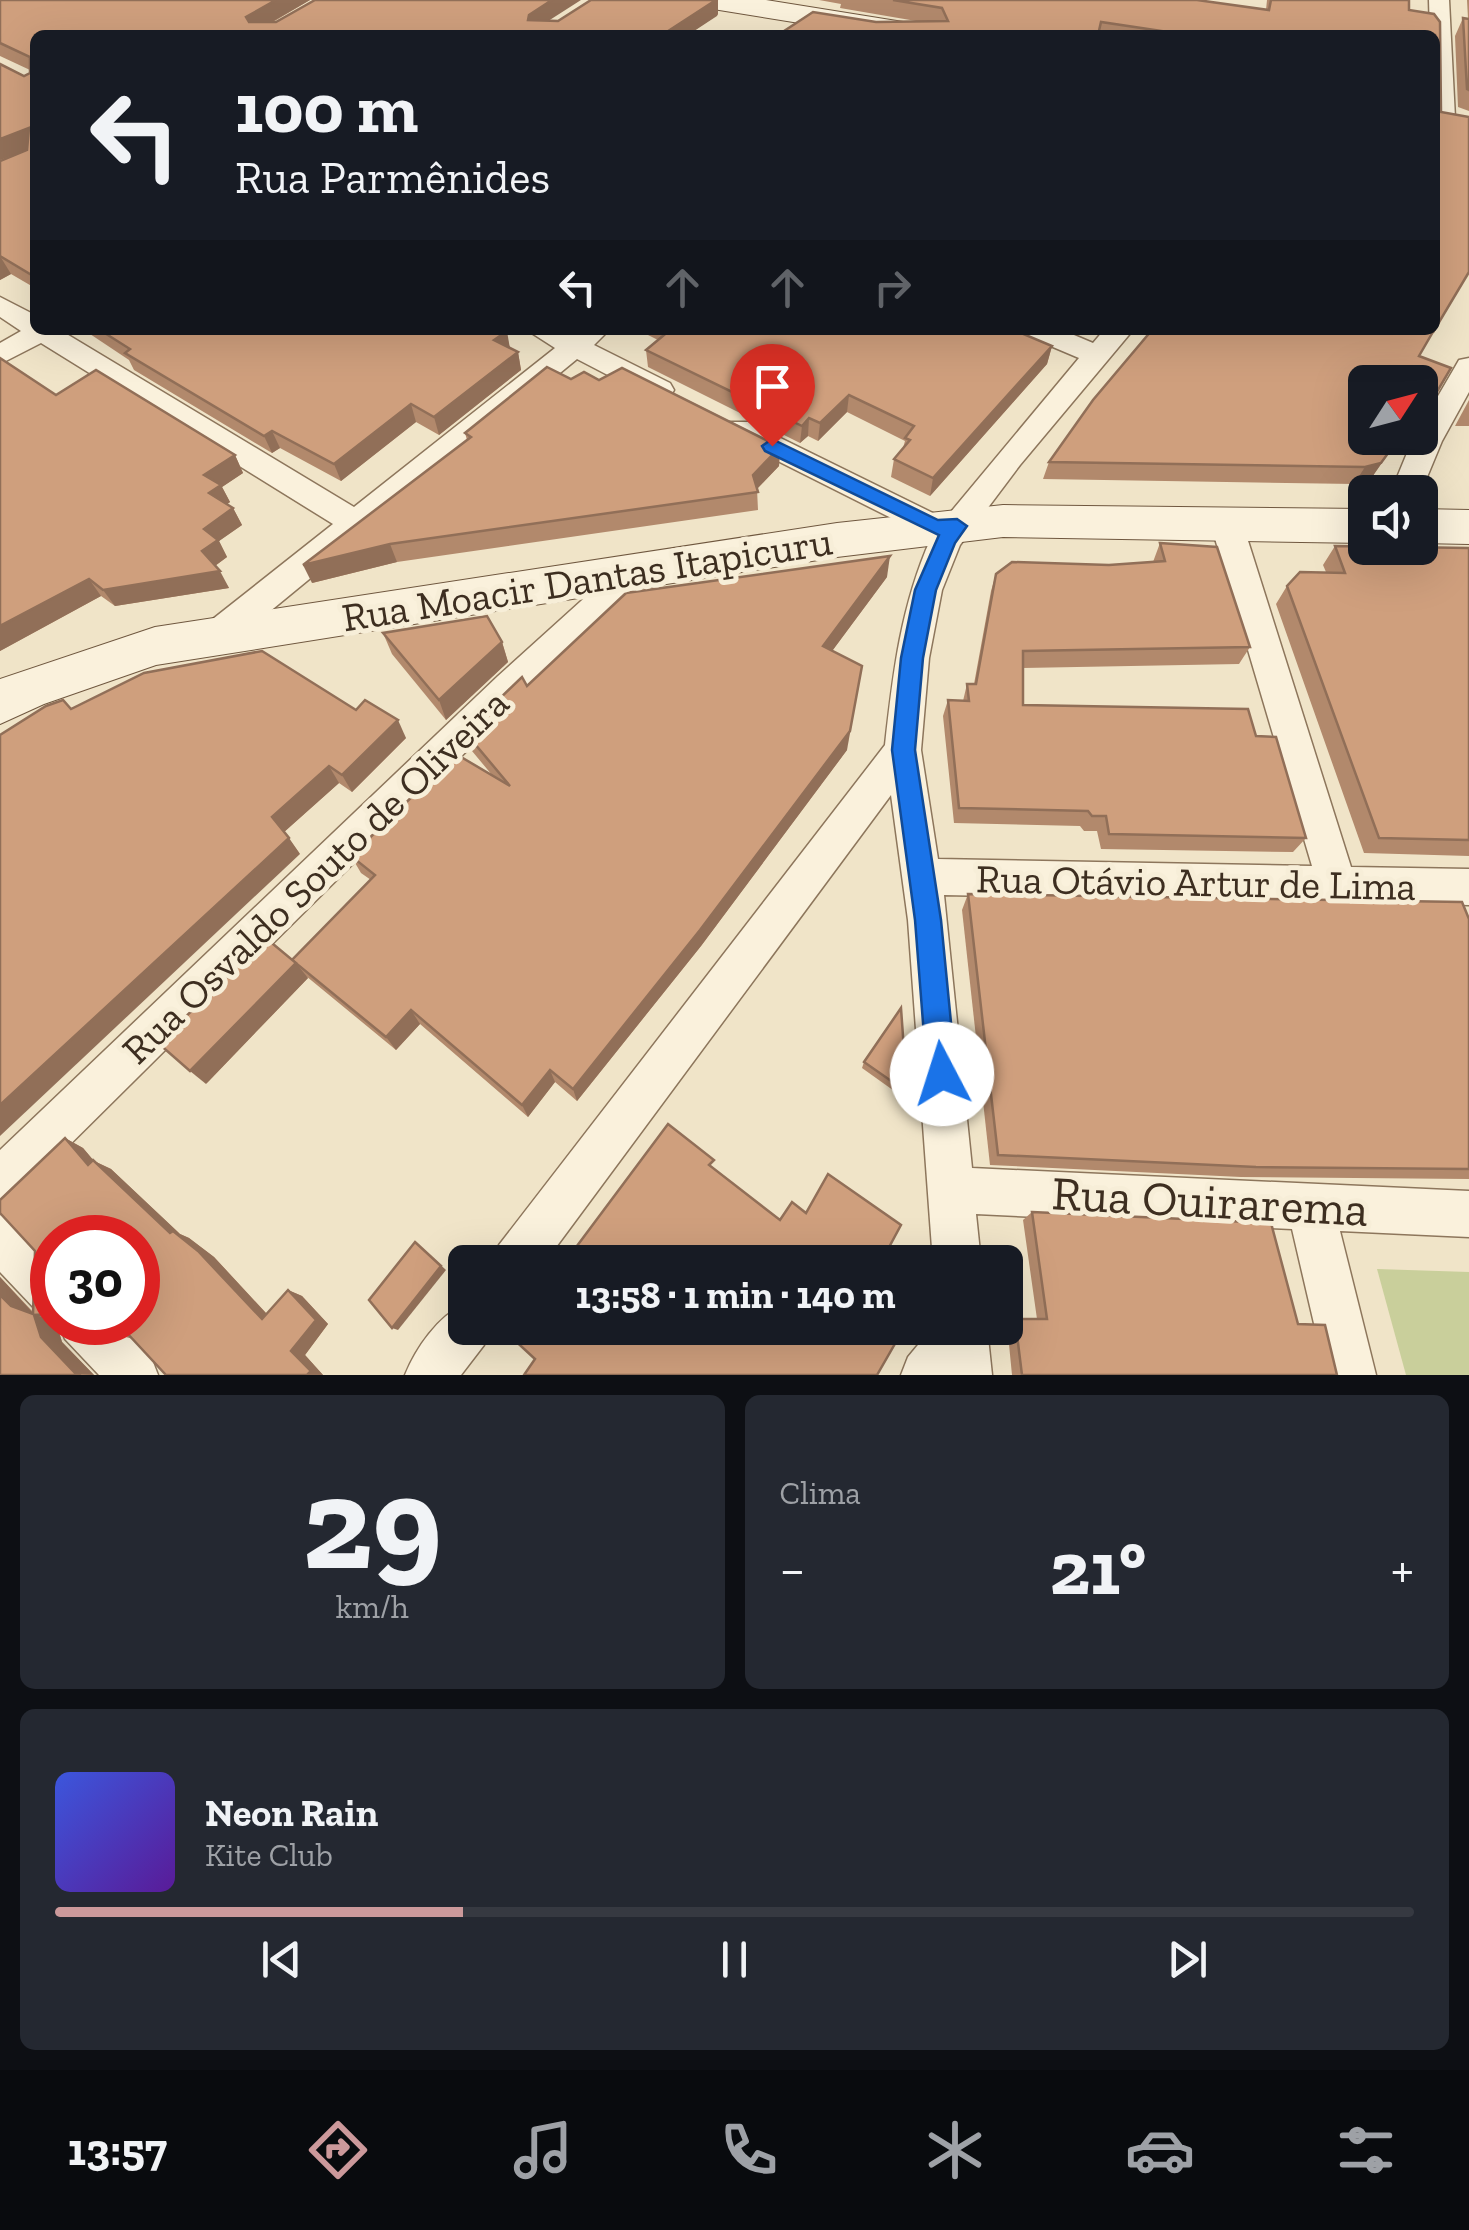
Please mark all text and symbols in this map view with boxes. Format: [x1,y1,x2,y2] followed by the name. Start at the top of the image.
[235,66,418,150] text: 100 m
[70,70,200,200] icon: left
[235,151,550,205] text: Rua Parmênides
[550,260,605,315] icon: left
[655,260,710,315] icon: ahead
[760,260,815,315] icon: ahead
[865,260,920,315] icon: right
[730,344,815,447] pin
[745,359,800,414] icon: arrive
[1348,365,1438,455] north arrow
[1348,365,1438,565] map controls
[1348,475,1438,565] button: sound
[339,517,835,641] street label: Rua Moacir Dantas Itapicuru
[112,679,518,1073] street label: Rua Osvaldo Souto de Oliveira
[976,854,1416,910] street label: Rua Otávio Artur de Lima
[890,1022,994,1126] position arrow
[1050,1164,1370,1238] street label: Rua Ouirarema
[30,1215,160,1345] speed limit sign: 30
[575,1272,896,1318] text: 13:58 · 1 min · 140 m
[303,1445,442,1601] text: 29
[780,1474,861,1512] text: Clima
[1050,1523,1146,1613] text: 21°
[780,1536,805,1602] text: −
[1391,1536,1414,1602] text: +
[336,1588,409,1626] text: km/h
[205,1790,378,1836] text: Neon Rain
[205,1836,333,1874] text: Kite Club
[254,1932,309,1987] icon: previous
[707,1932,762,1987] icon: pause
[1160,1932,1215,1987] icon: next
[303,2115,373,2185] icon: directions
[508,2115,578,2185] icon: music
[714,2115,784,2185] icon: phone
[920,2115,990,2185] icon: climate
[1125,2115,1195,2185] icon: car
[1331,2115,1401,2185] icon: filters
[68,2123,167,2177] text: 13:57

